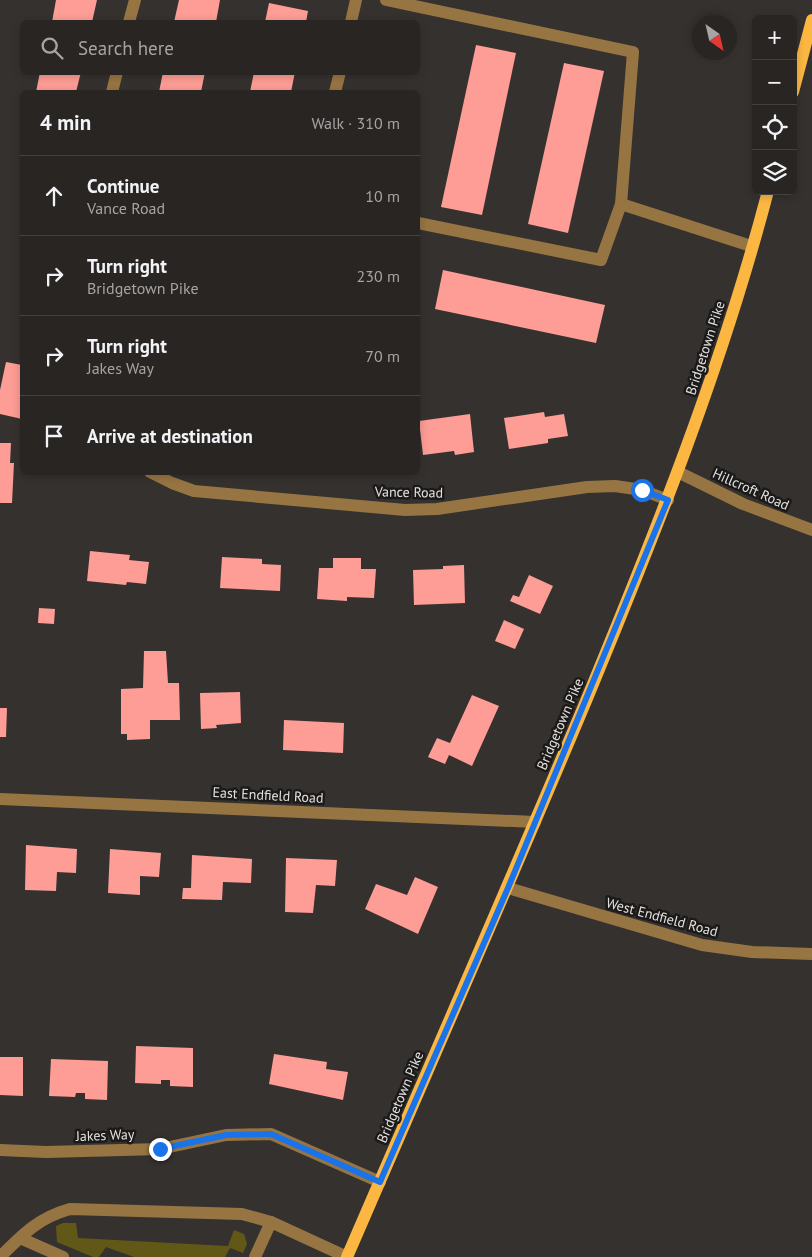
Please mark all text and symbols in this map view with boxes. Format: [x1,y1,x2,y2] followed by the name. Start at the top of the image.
[692,15,737,60] north arrow
[752,15,797,195] map controls
[752,15,797,60] button: +
[20,20,420,75] search box
[38,34,66,62] icon: search
[78,36,174,60] text: Search here
[752,60,797,105] button: −
[752,105,797,150] button: locate
[40,109,91,136] text: 4 min
[311,113,400,133] text: Walk · 310 m
[752,150,797,195] button: layers
[87,174,159,198] text: Continue
[40,182,68,210] icon: ahead
[365,186,400,206] text: 10 m
[87,198,165,218] text: Vance Road
[87,254,167,278] text: Turn right
[40,262,68,290] icon: right
[357,266,400,286] text: 230 m
[87,278,199,298] text: Bridgetown Pike
[681,299,729,397] street label: Bridgetown Pike
[87,334,167,358] text: Turn right
[40,342,68,370] icon: right
[365,346,400,366] text: 70 m
[87,358,154,378] text: Jakes Way
[40,422,68,450] icon: arrive
[87,424,253,448] text: Arrive at destination
[710,464,792,514] street label: Hillcroft Road
[631,479,654,502] route start
[374,482,443,502] street label: Vance Road
[533,676,587,772] street label: Bridgetown Pike
[212,783,324,807] street label: East Endfield Road
[604,893,720,941] street label: West Endfield Road
[373,1049,427,1145] street label: Bridgetown Pike
[74,1125,135,1145] street label: Jakes Way
[149,1138,172,1161] route end

